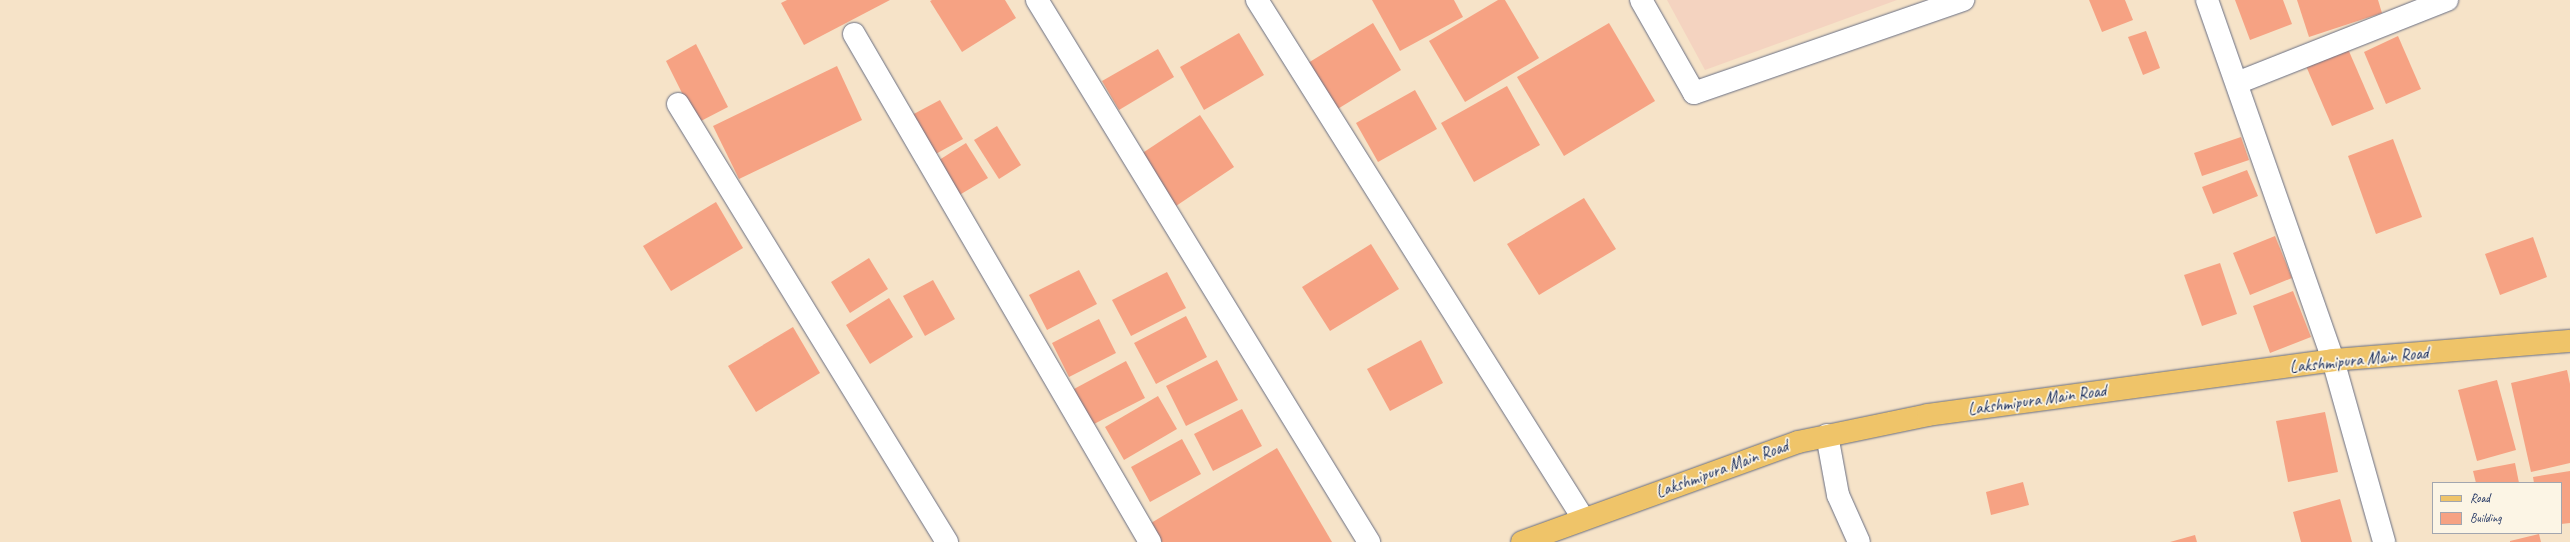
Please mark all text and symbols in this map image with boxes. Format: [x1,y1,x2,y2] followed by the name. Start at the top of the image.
[2288,343,2430,377] street label: Lakshmipura Main Road
[1966,380,2108,420] street label: Lakshmipura Main Road
[1652,435,1792,503] street label: Lakshmipura Main Road
[2432,482,2562,534] legend
[2470,490,2490,506] text: Road
[2470,510,2502,526] text: Building

